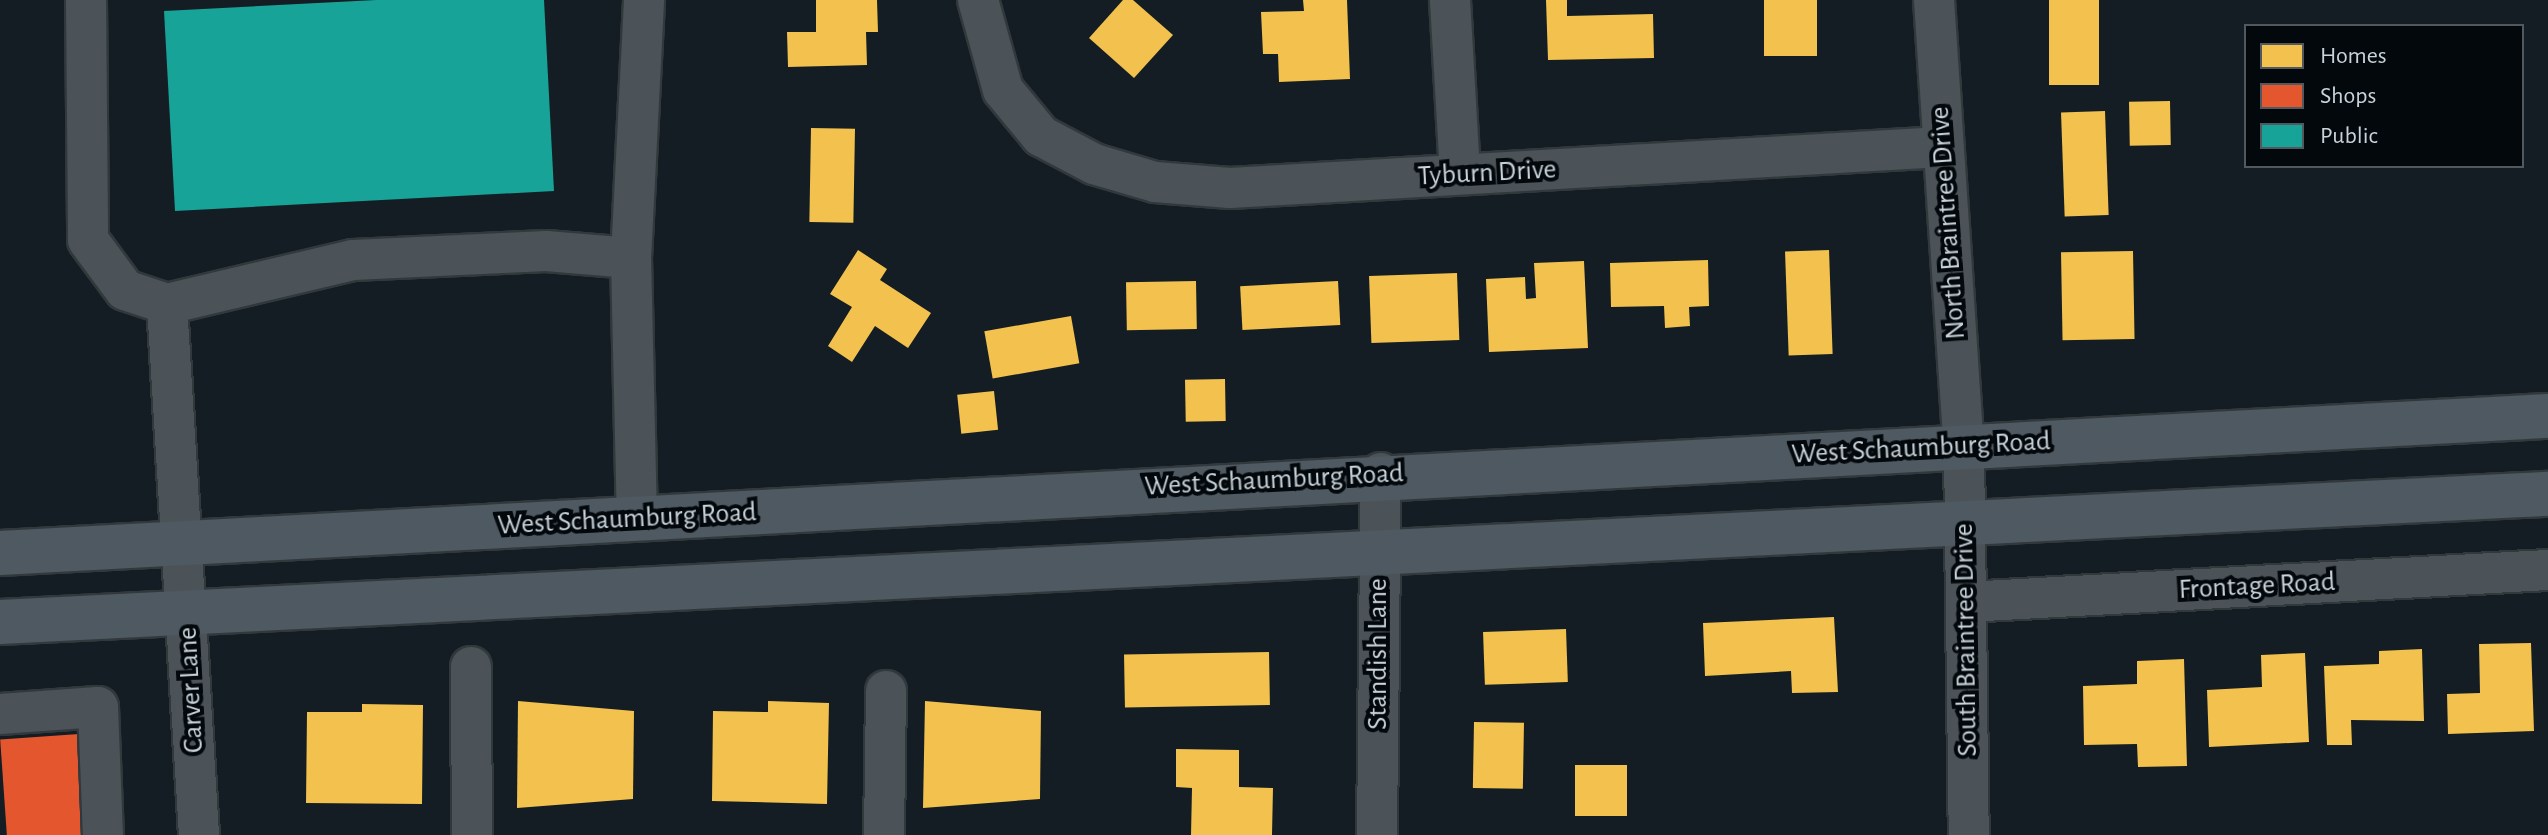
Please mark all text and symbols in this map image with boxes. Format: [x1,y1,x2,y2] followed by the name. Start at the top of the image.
[2244,24,2524,168] legend
[2320,44,2387,68] text: Homes
[2320,84,2376,108] text: Shops
[1923,105,1973,341] street label: North Braintree Drive
[2320,124,2378,148] text: Public
[1417,153,1557,193] street label: Tyburn Drive
[1791,424,2051,472] street label: West Schaumburg Road
[1144,456,1404,504] street label: West Schaumburg Road
[497,495,757,543] street label: West Schaumburg Road
[1947,523,1985,757] street label: South Braintree Drive
[2178,565,2336,607] street label: Frontage Road
[1361,578,1395,730] street label: Standish Lane
[171,626,211,754] street label: Carver Lane

